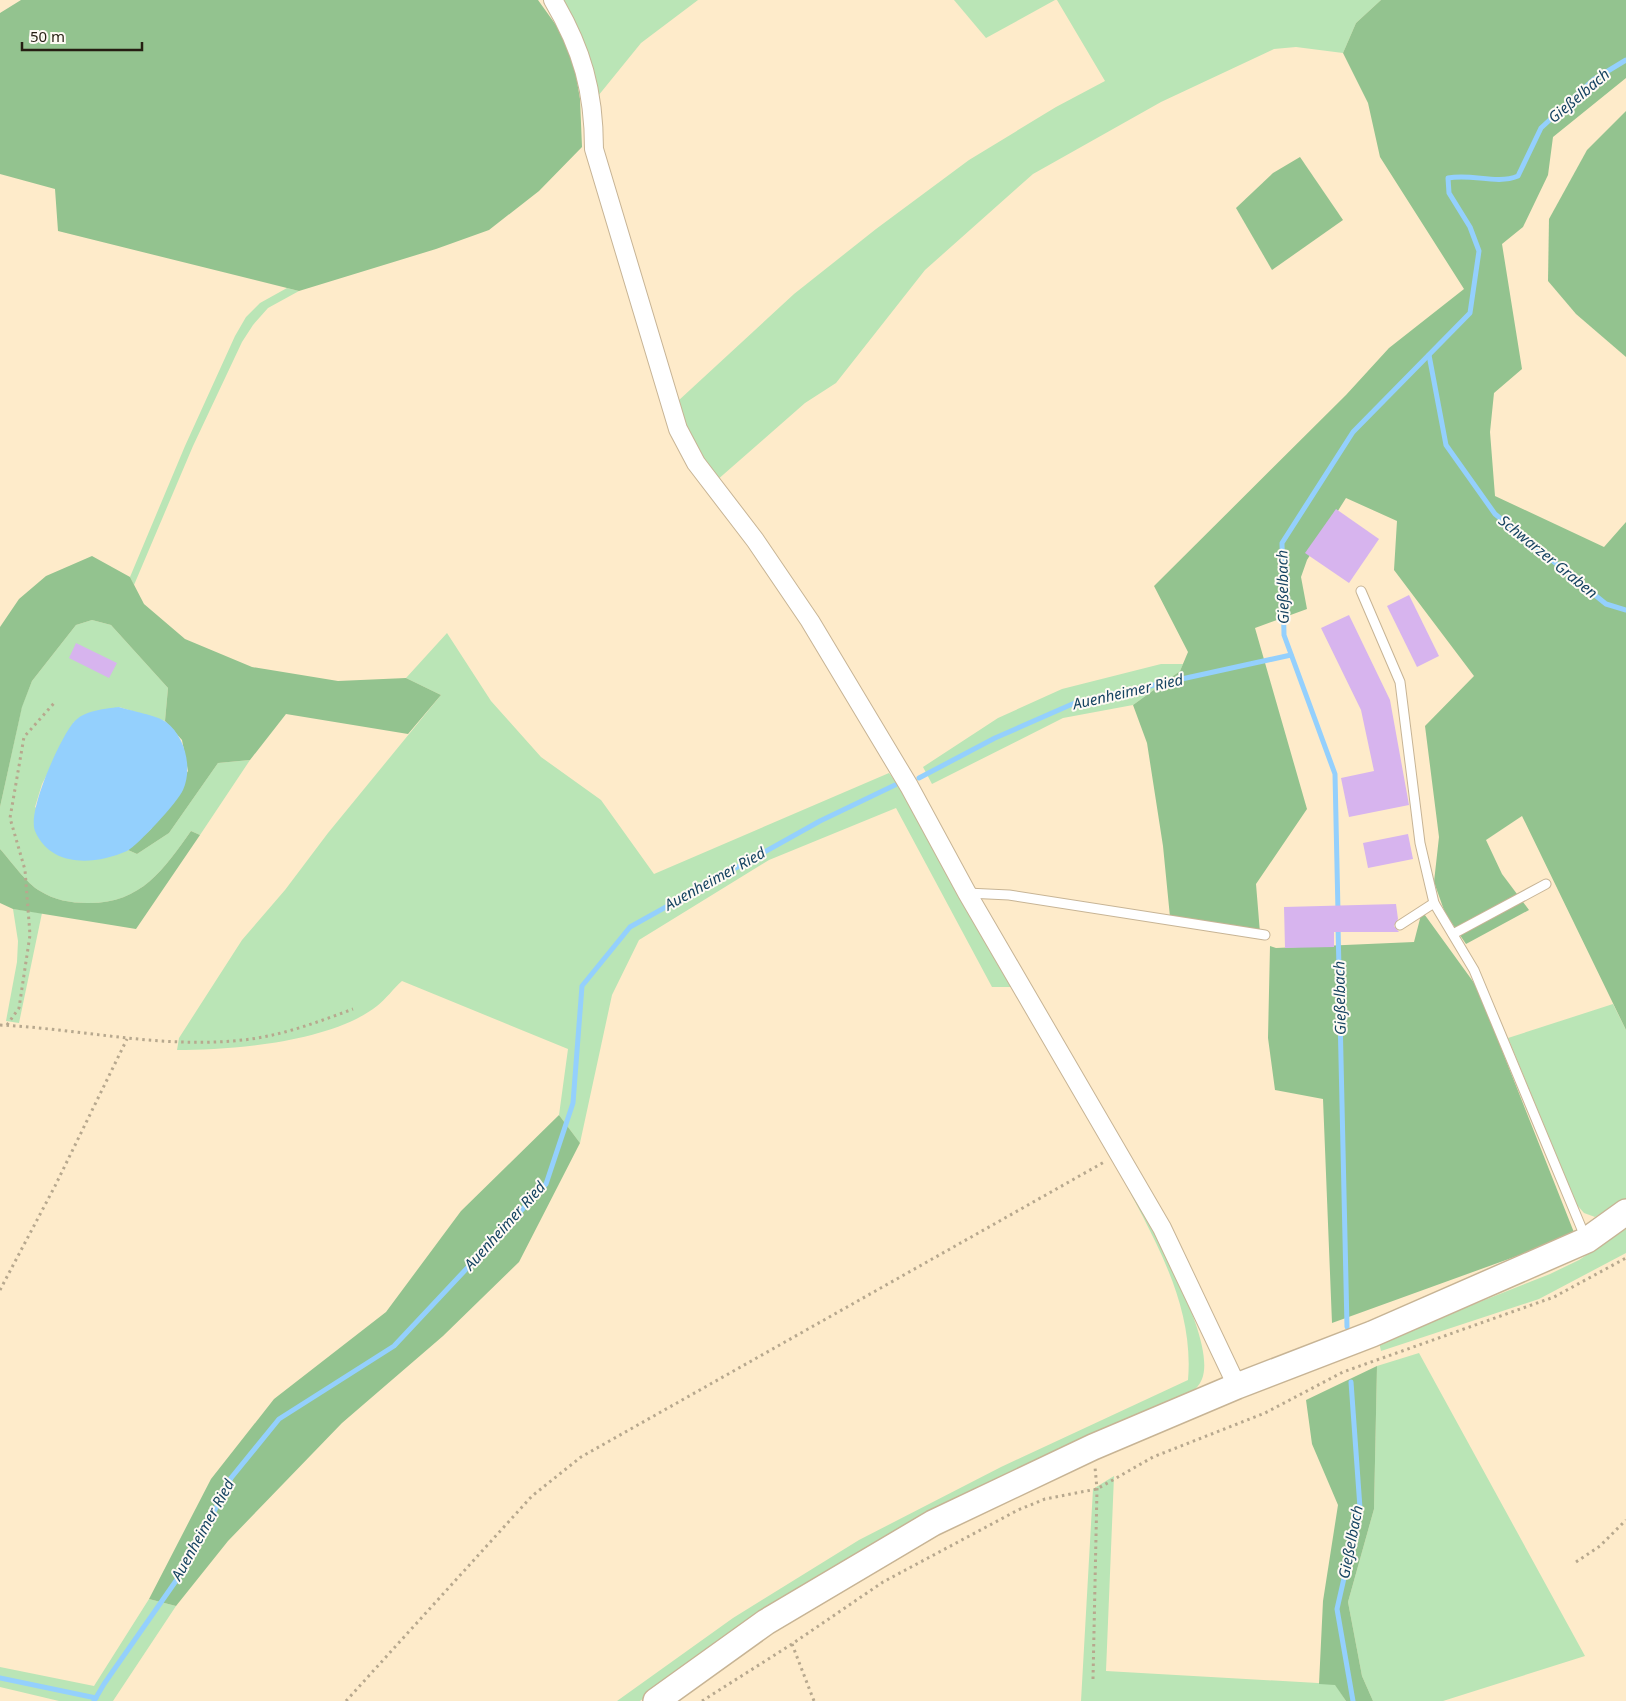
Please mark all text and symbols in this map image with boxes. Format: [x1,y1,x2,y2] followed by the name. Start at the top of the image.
[22,20,142,52] scale bar
[30,26,65,46] text: 50 m
[1543,64,1613,127] water label: Gießelbach
[1495,510,1602,602] water label: Schwarzer Graben
[1271,550,1293,624] water label: Gießelbach
[1070,669,1185,714] water label: Auenheimer Ried
[660,842,769,915] water label: Auenheimer Ried
[1328,961,1350,1035] water label: Gießelbach
[459,1177,550,1275] water label: Auenheimer Ried
[166,1475,238,1584] water label: Auenheimer Ried
[1333,1503,1367,1580] water label: Gießelbach

